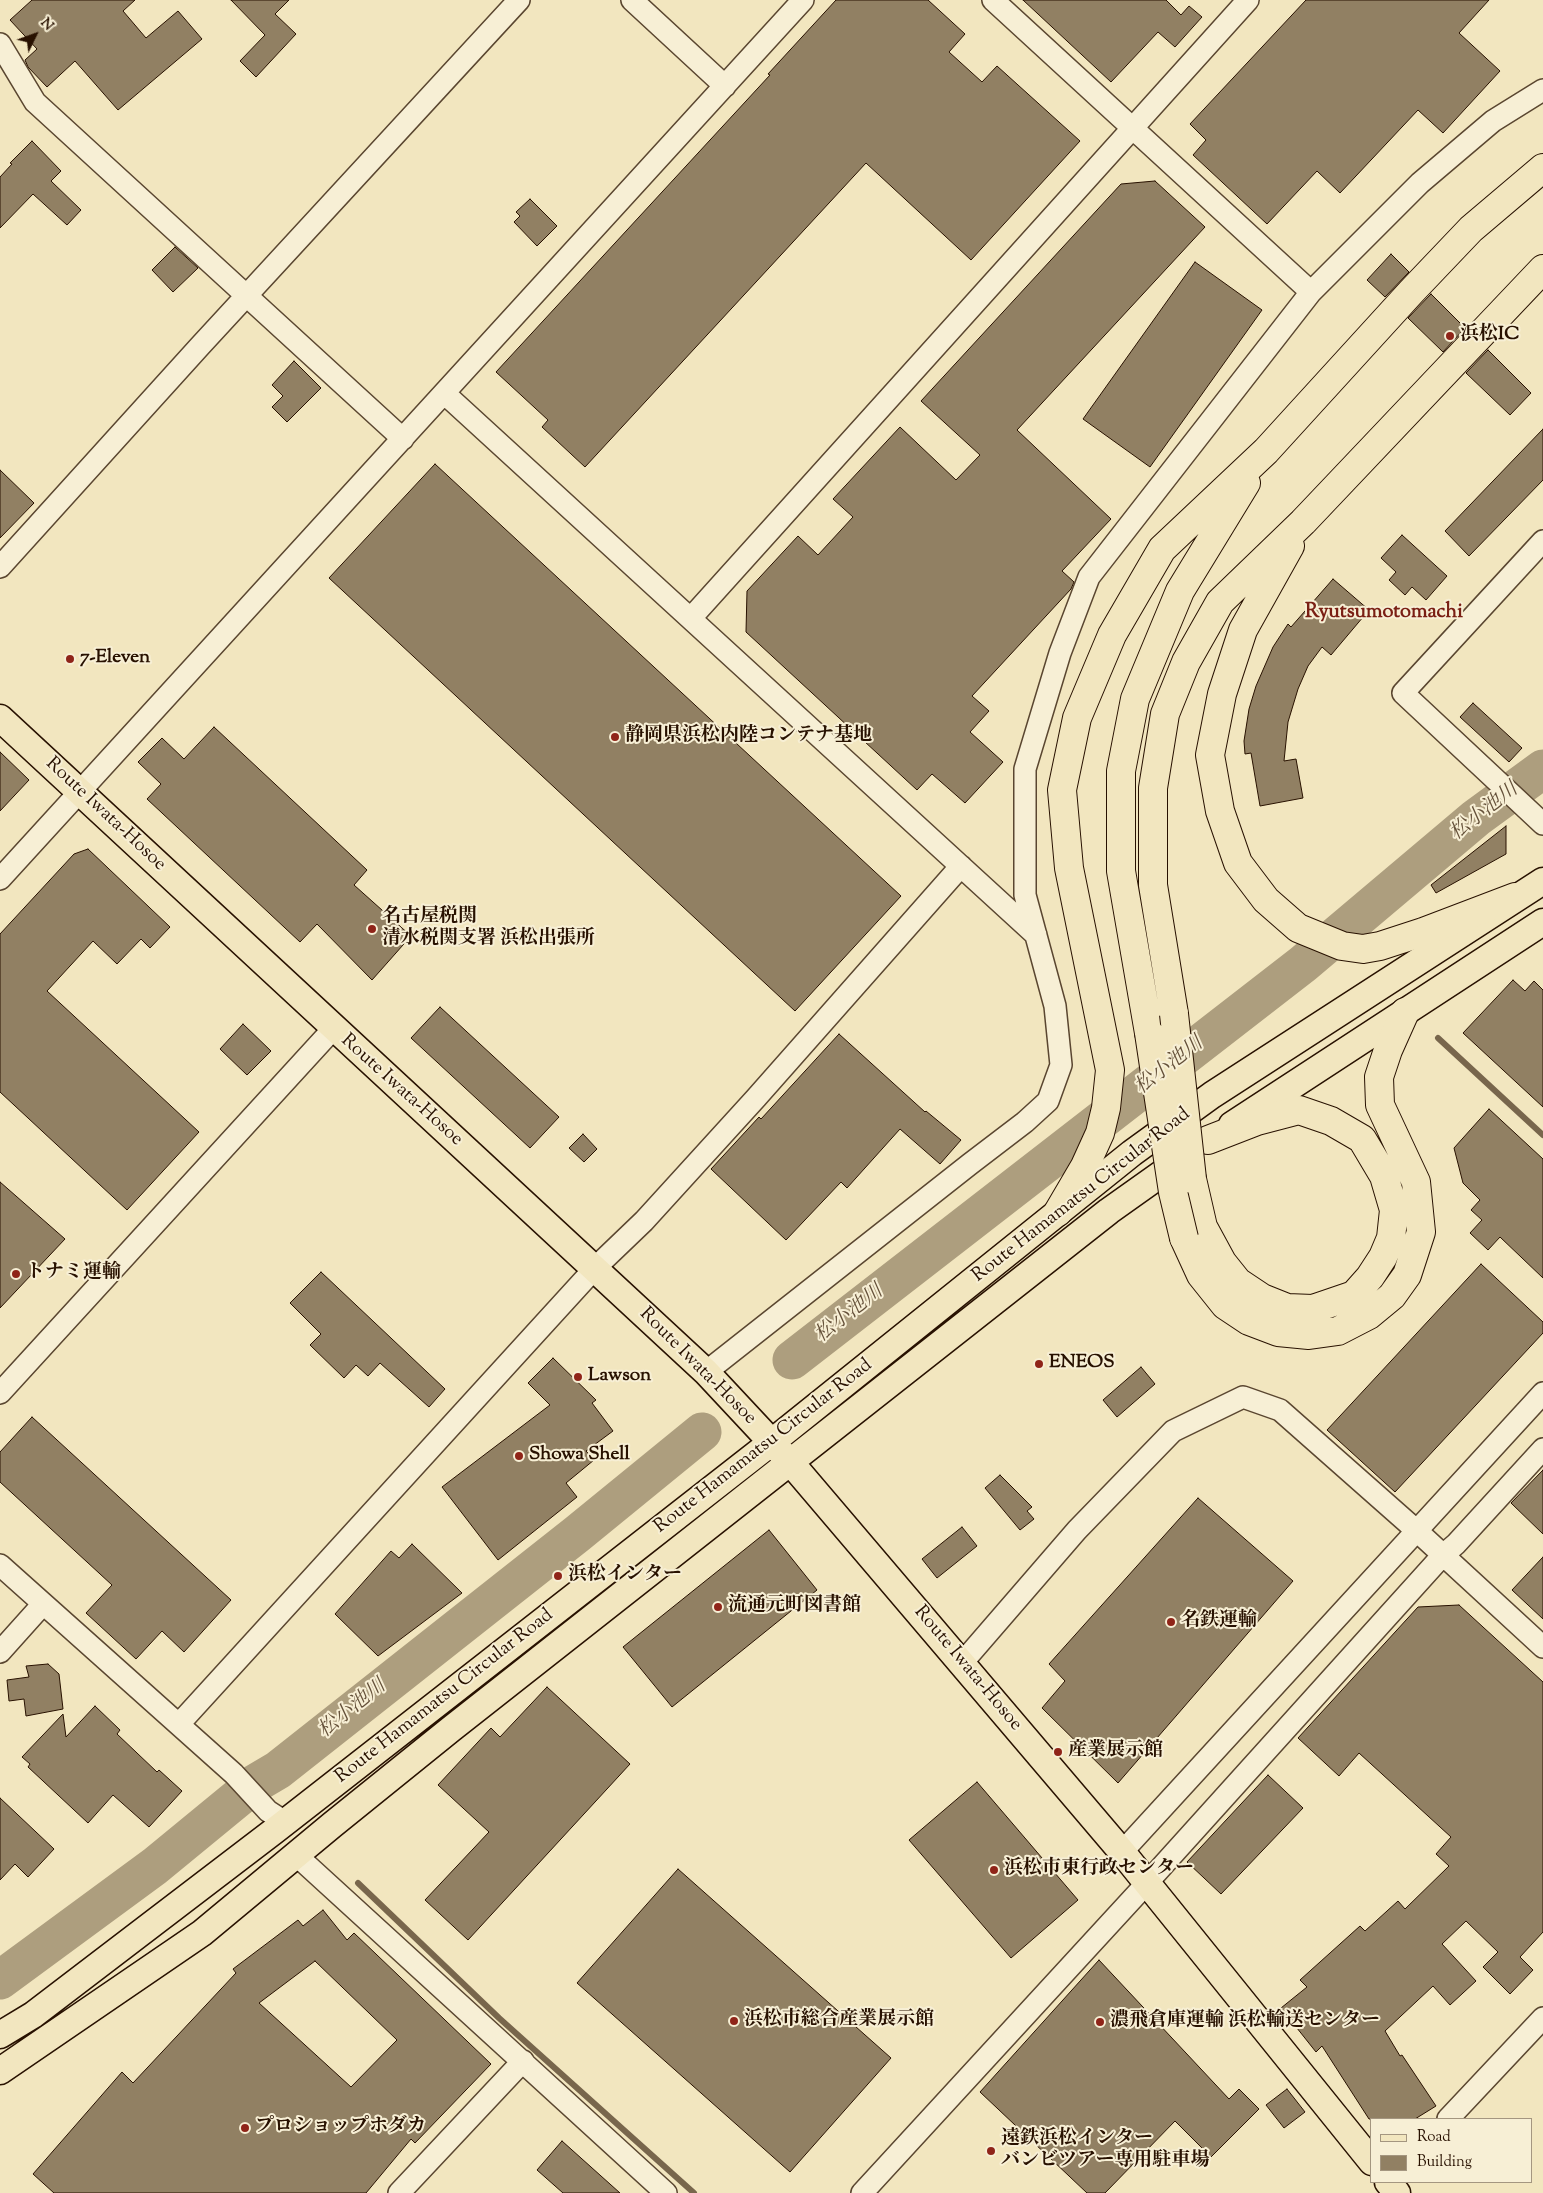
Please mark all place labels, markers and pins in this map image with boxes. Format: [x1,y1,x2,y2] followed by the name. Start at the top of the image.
[1460,325,1520,347] place label: 浜松IC
[1444,330,1456,342] marker: 浜松IC
[80,648,150,670] place label: 7-Eleven
[64,653,76,665] marker: 7-Eleven
[625,726,872,748] place label: 静岡県浜松内陸コンテナ基地
[609,731,621,743] marker: 静岡県浜松内陸コンテナ基地
[382,907,595,951] place label: 名古屋税関 清水税関支署 浜松出張所
[366,923,378,935] marker: 名古屋税関 清水税関支署 浜松出張所
[26,1263,121,1285] place label: トナミ運輸
[10,1268,22,1280] marker: トナミ運輸
[1049,1353,1115,1375] place label: ENEOS
[1033,1358,1045,1370] marker: ENEOS
[588,1366,651,1388] place label: Lawson
[572,1371,584,1383] marker: Lawson
[529,1445,630,1467] place label: Showa Shell
[513,1450,525,1462] marker: Showa Shell
[568,1565,682,1587] place label: 浜松インター
[552,1570,564,1582] marker: 浜松インター
[728,1596,861,1618] place label: 流通元町図書館
[712,1601,724,1613] marker: 流通元町図書館
[1181,1611,1257,1633] place label: 名鉄運輸
[1165,1616,1177,1628] marker: 名鉄運輸
[1068,1741,1163,1763] place label: 産業展示館
[1052,1746,1064,1758] marker: 産業展示館
[1004,1859,1194,1881] place label: 浜松市東行政センター
[988,1864,1000,1876] marker: 浜松市東行政センター
[744,2010,934,2032] place label: 浜松市総合産業展示館
[1110,2011,1380,2033] place label: 濃飛倉庫運輸 浜松輸送センター
[728,2015,740,2027] marker: 浜松市総合産業展示館
[1094,2016,1106,2028] marker: 濃飛倉庫運輸 浜松輸送センター
[255,2117,426,2139] place label: プロショップホダカ
[239,2122,251,2134] marker: プロショップホダカ
[1001,2129,1209,2173] place label: 遠鉄浜松インター バンビツアー専用駐車場
[985,2145,997,2157] marker: 遠鉄浜松インター バンビツアー専用駐車場

